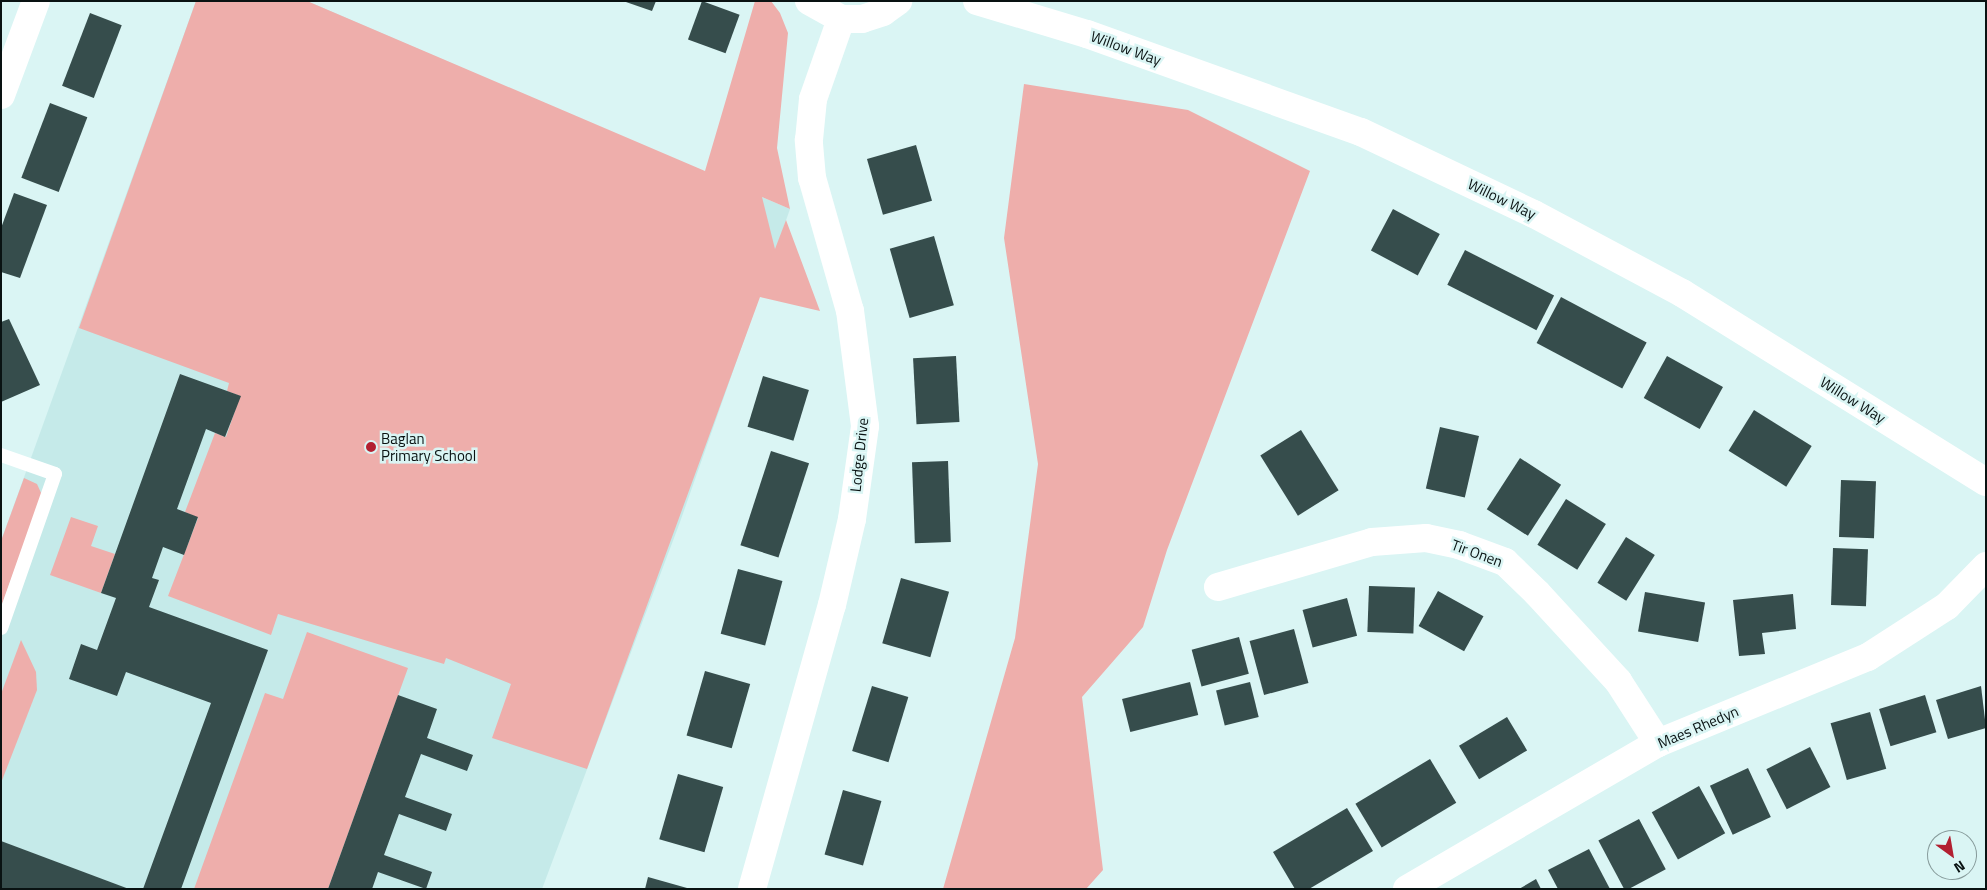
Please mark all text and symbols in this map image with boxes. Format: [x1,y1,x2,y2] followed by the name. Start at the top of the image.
[1088,27,1164,69] street label: Willow Way
[1465,175,1539,223] street label: Willow Way
[1817,373,1889,427] street label: Willow Way
[846,417,872,493] street label: Lodge Drive
[381,429,476,464] place label: Baglan Primary School
[365,441,377,453] marker: Baglan Primary School
[1449,535,1505,571] street label: Tir Onen
[1655,702,1741,752] street label: Maes Rhedyn
[1927,830,1977,880] north arrow
[1950,856,1969,879] text: N

